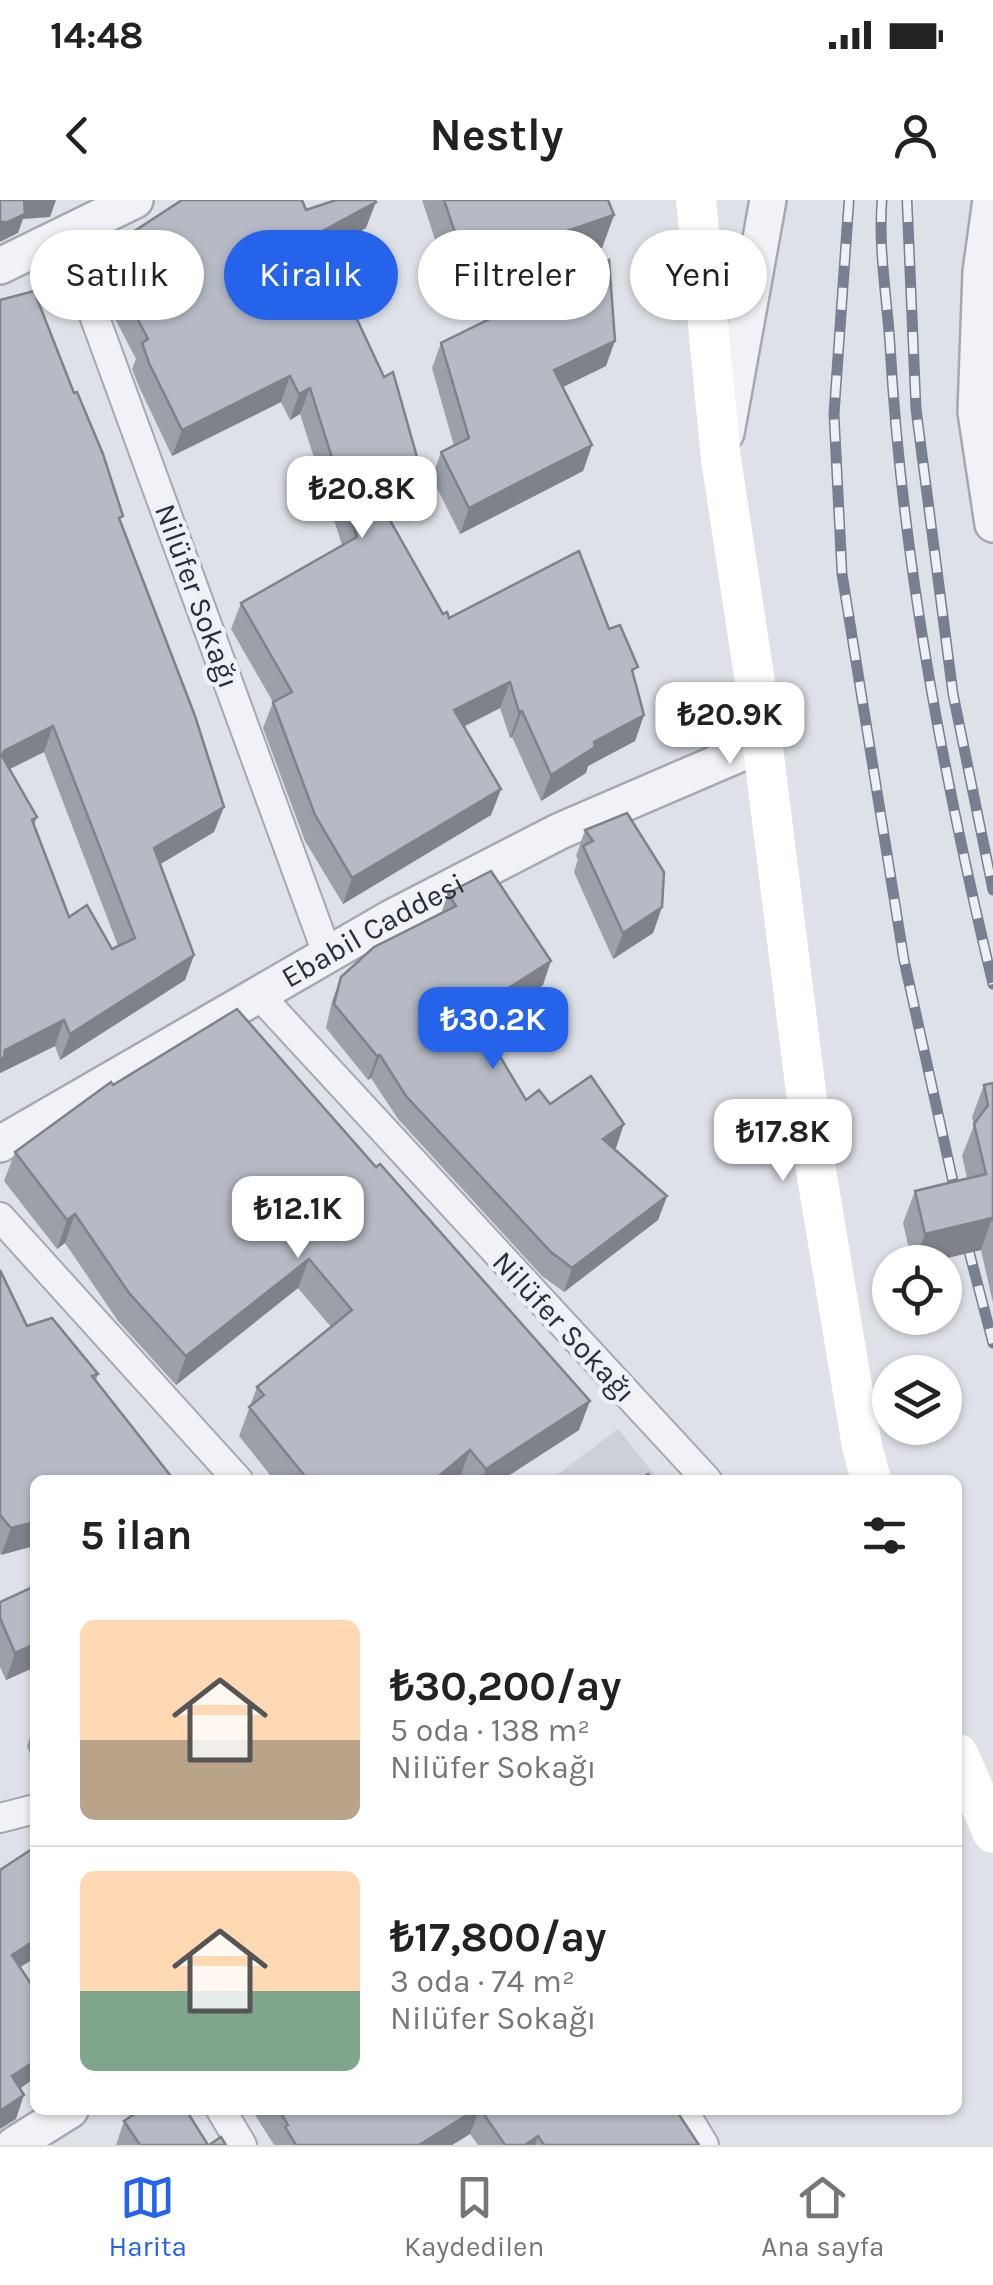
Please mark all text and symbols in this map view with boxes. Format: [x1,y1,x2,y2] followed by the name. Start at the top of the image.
[50,13,144,58] text: 14:48
[50,108,105,163] icon: back
[888,108,943,163] icon: person
[430,109,563,161] text: Nestly
[30,230,204,320] chip: Satılık
[224,230,398,320] chip: Kiralık
[418,230,610,320] chip: Filtreler
[630,230,767,320] chip: Yeni
[281,456,443,541] pin: ₺20.8K
[309,470,415,507] text: ₺20.8K
[147,499,247,693] street label: Nilüfer Sokağı
[649,682,811,767] pin: ₺20.9K
[677,696,783,733] text: ₺20.9K
[275,865,471,996] street label: Ebabil Caddesi
[412,987,574,1072] pin: ₺30.2K
[440,1001,546,1038] text: ₺30.2K
[702,1099,864,1184] pin: ₺17.8K
[736,1113,830,1150] text: ₺17.8K
[217,1176,379,1261] pin: ₺12.1K
[254,1190,342,1227] text: ₺12.1K
[485,1244,643,1410] street label: Nilüfer Sokağı
[872,1245,962,1445] map controls
[872,1245,962,1335] button: locate
[872,1355,962,1445] button: layers
[857,1508,912,1563] icon: filters
[80,1510,192,1560] text: 5 ilan
[160,1660,280,1780] icon: home
[390,1661,621,1711] text: ₺30,200/ay
[390,1712,590,1749] text: 5 oda · 138 m²
[390,1749,596,1786] text: Nilüfer Sokağı
[160,1911,280,2031] icon: home
[390,1912,606,1962] text: ₺17,800/ay
[390,1963,575,2000] text: 3 oda · 74 m²
[390,2000,596,2037] text: Nilüfer Sokağı
[108,2170,187,2263] tab: Harita
[404,2170,544,2263] tab: Kaydedilen
[761,2170,885,2263] tab: Ana sayfa

